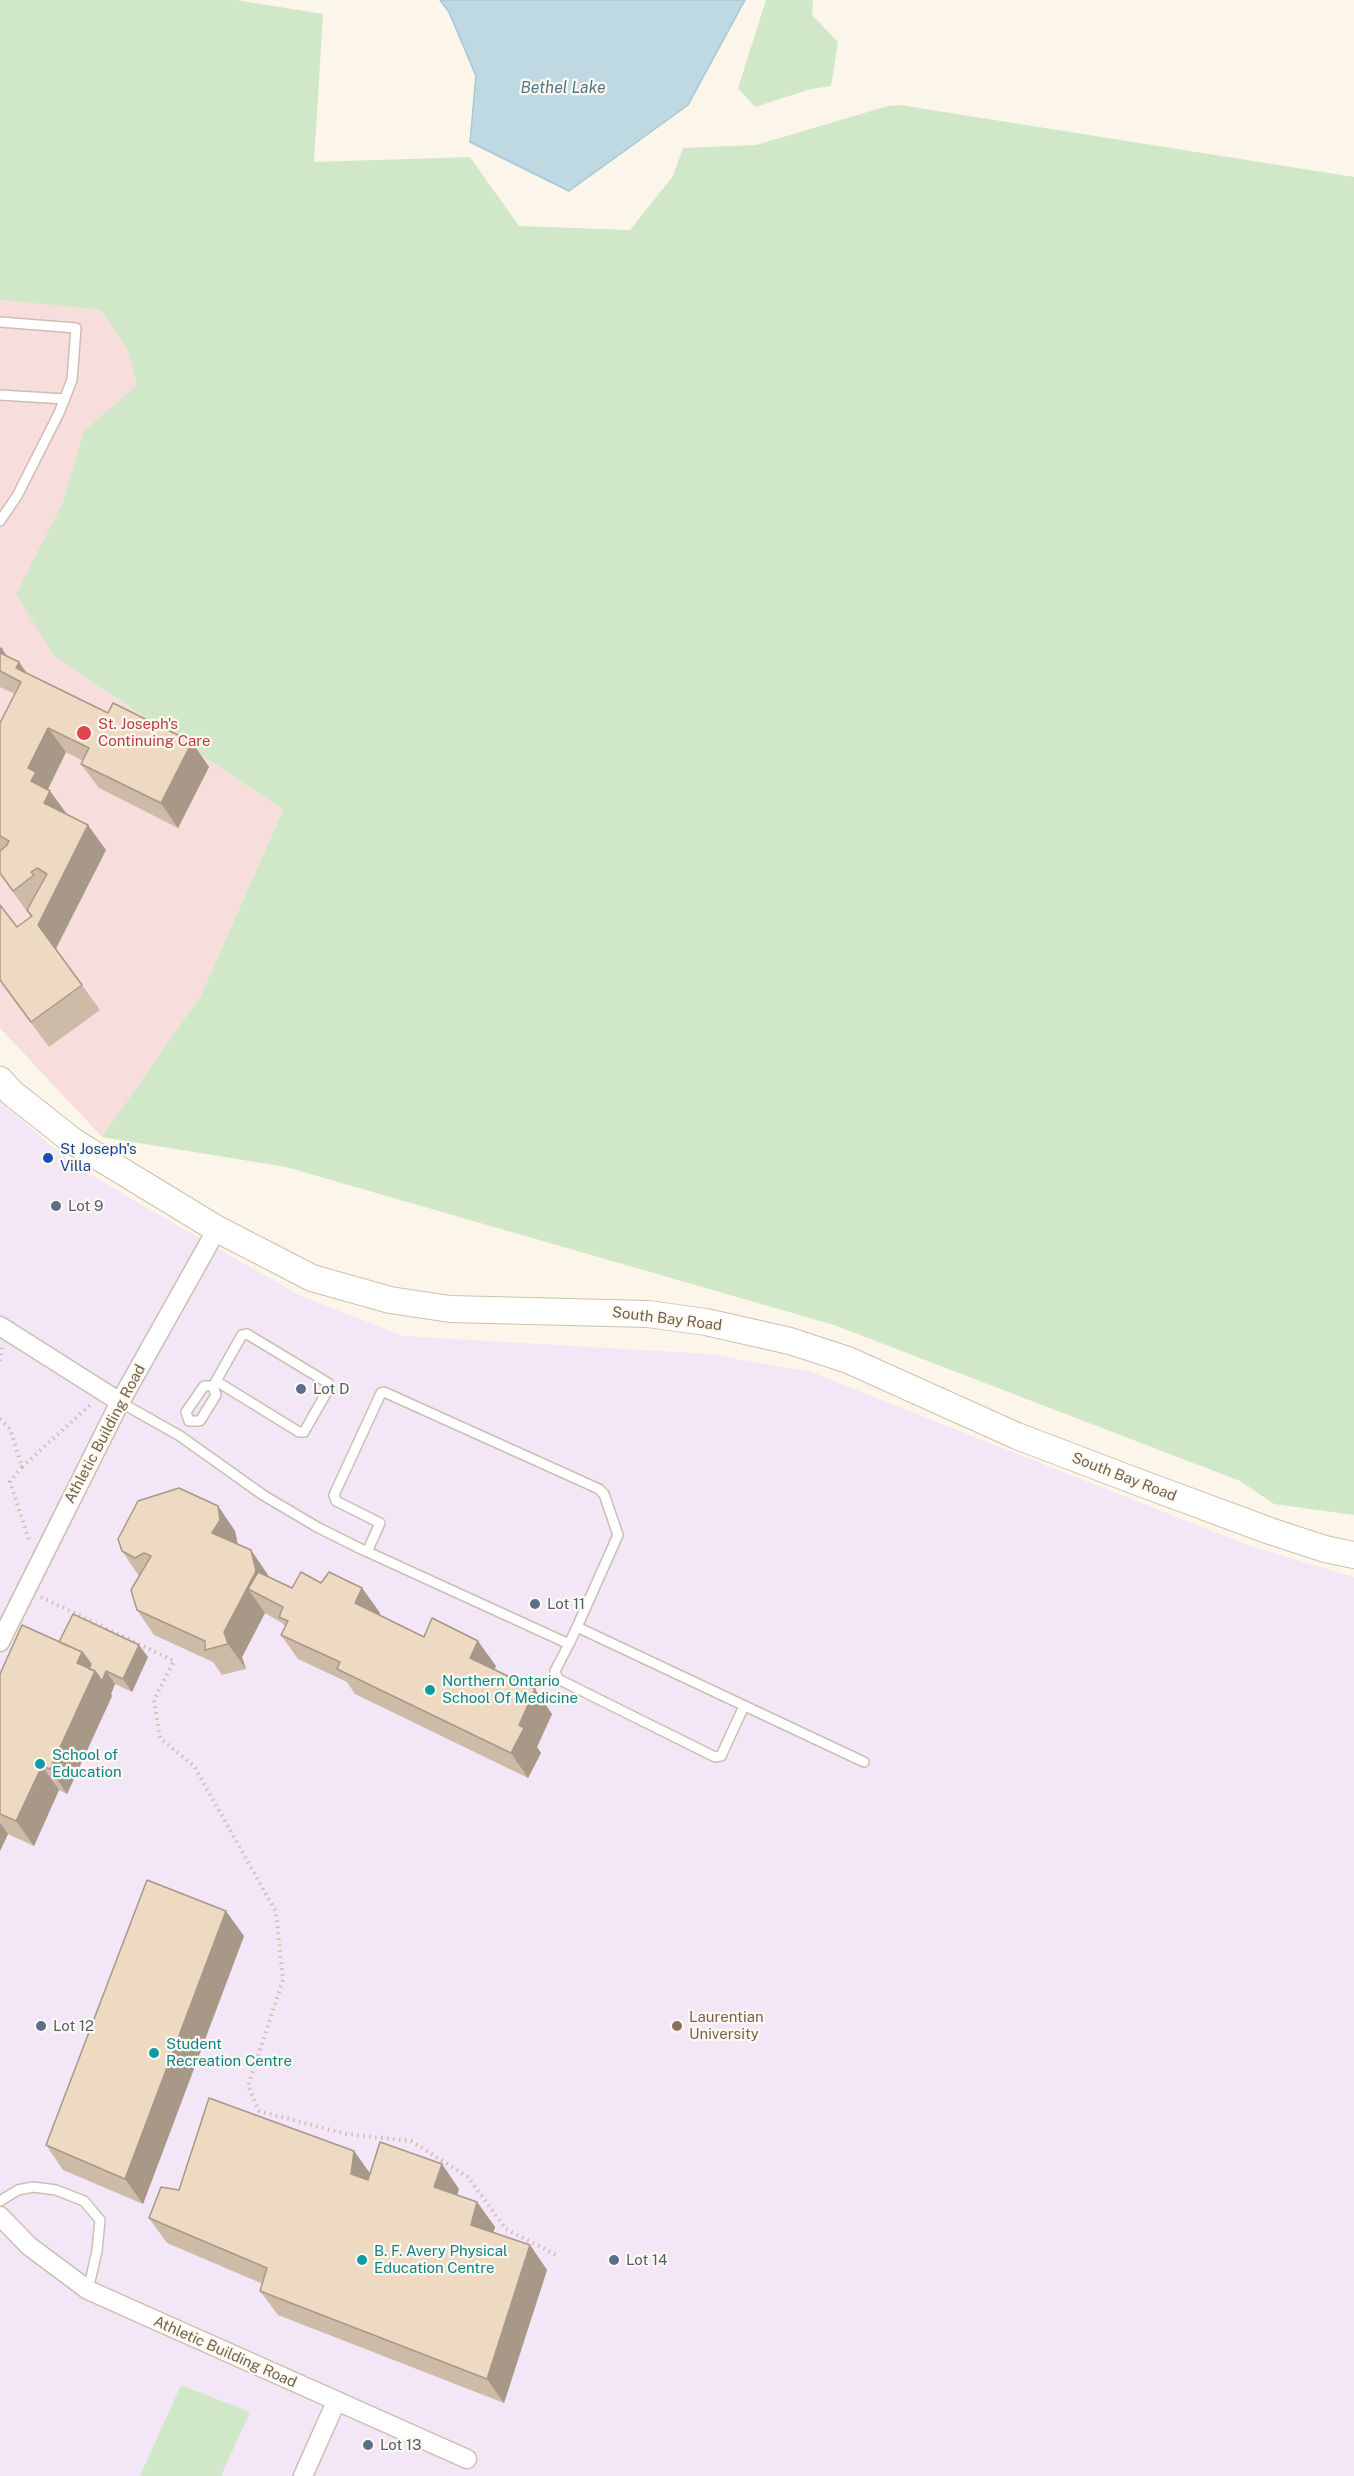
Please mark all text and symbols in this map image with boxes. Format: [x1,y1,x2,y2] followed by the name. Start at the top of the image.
[520,78,606,98] water label: Bethel Lake
[98,715,210,750] place label: St. Joseph's Continuing Care
[75,724,93,742] marker: St. Joseph's Continuing Care
[60,1140,137,1175] place label: St Joseph's Villa
[41,1151,55,1165] marker: St Joseph's Villa
[68,1197,103,1215] place label: Lot 9
[49,1199,63,1213] marker: Lot 9
[611,1303,723,1335] street label: South Bay Road
[61,1361,149,1507] street label: Athletic Building Road
[313,1380,349,1398] place label: Lot D
[294,1382,308,1396] marker: Lot D
[1069,1449,1179,1505] street label: South Bay Road
[547,1595,585,1613] place label: Lot 11
[528,1597,542,1611] marker: Lot 11
[442,1672,578,1707] place label: Northern Ontario School Of Medicine
[423,1683,437,1697] marker: Northern Ontario School Of Medicine
[52,1746,122,1781] place label: School of Education
[33,1757,47,1771] marker: School of Education
[689,2008,764,2043] place label: Laurentian University
[53,2017,94,2035] place label: Lot 12
[34,2019,48,2033] marker: Lot 12
[670,2019,684,2033] marker: Laurentian University
[166,2035,292,2070] place label: Student Recreation Centre
[147,2046,161,2060] marker: Student Recreation Centre
[374,2242,508,2277] place label: B. F. Avery Physical Education Centre
[626,2251,668,2269] place label: Lot 14
[355,2253,369,2267] marker: B. F. Avery Physical Education Centre
[607,2253,621,2267] marker: Lot 14
[151,2312,299,2392] street label: Athletic Building Road
[380,2436,422,2454] place label: Lot 13
[361,2438,375,2452] marker: Lot 13

